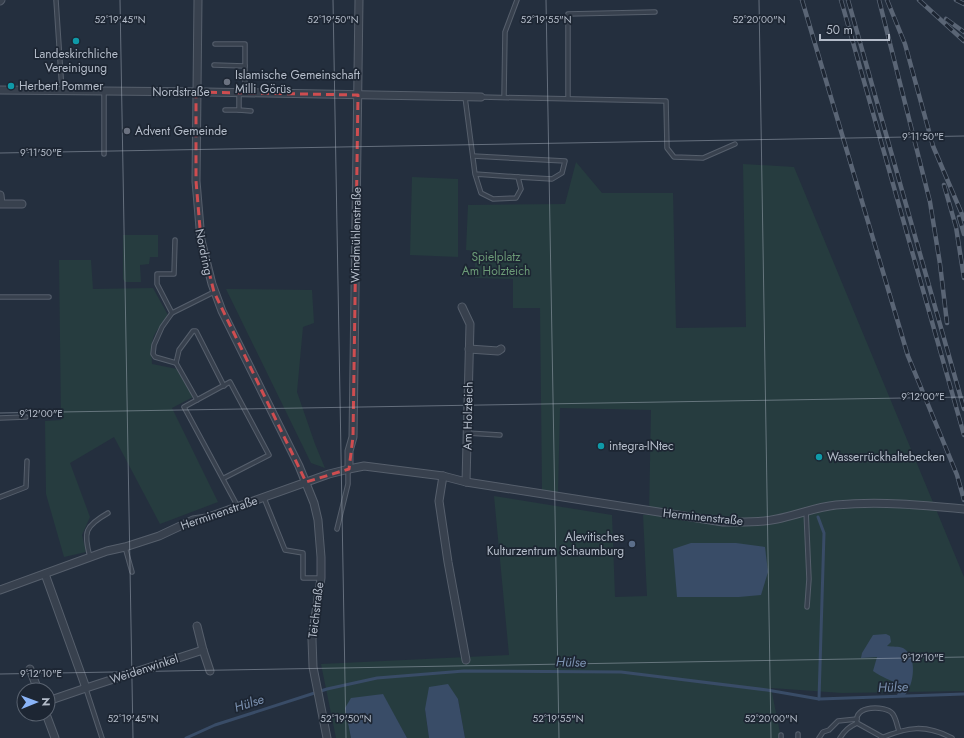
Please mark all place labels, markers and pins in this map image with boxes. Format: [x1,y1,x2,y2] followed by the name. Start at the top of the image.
[71,36,81,46] marker: Landeskirchliche Vereinigung
[34,45,118,77] place label: Landeskirchliche Vereinigung
[235,66,360,98] place label: Islamische Gemeinschaft Milli Görüs
[19,77,104,95] place label: Herbert Pommer
[222,77,232,87] marker: Islamische Gemeinschaft Milli Görüs
[6,81,16,91] marker: Herbert Pommer
[135,122,227,140] place label: Advent Gemeinde
[122,126,132,136] marker: Advent Gemeinde
[609,437,674,455] place label: integra-INtec
[596,441,606,451] marker: integra-INtec
[827,448,945,466] place label: Wasserrückhaltebecken
[814,452,824,462] marker: Wasserrückhaltebecken
[487,528,624,560] place label: Alevitisches Kulturzentrum Schaumburg
[627,539,637,549] marker: Alevitisches Kulturzentrum Schaumburg

